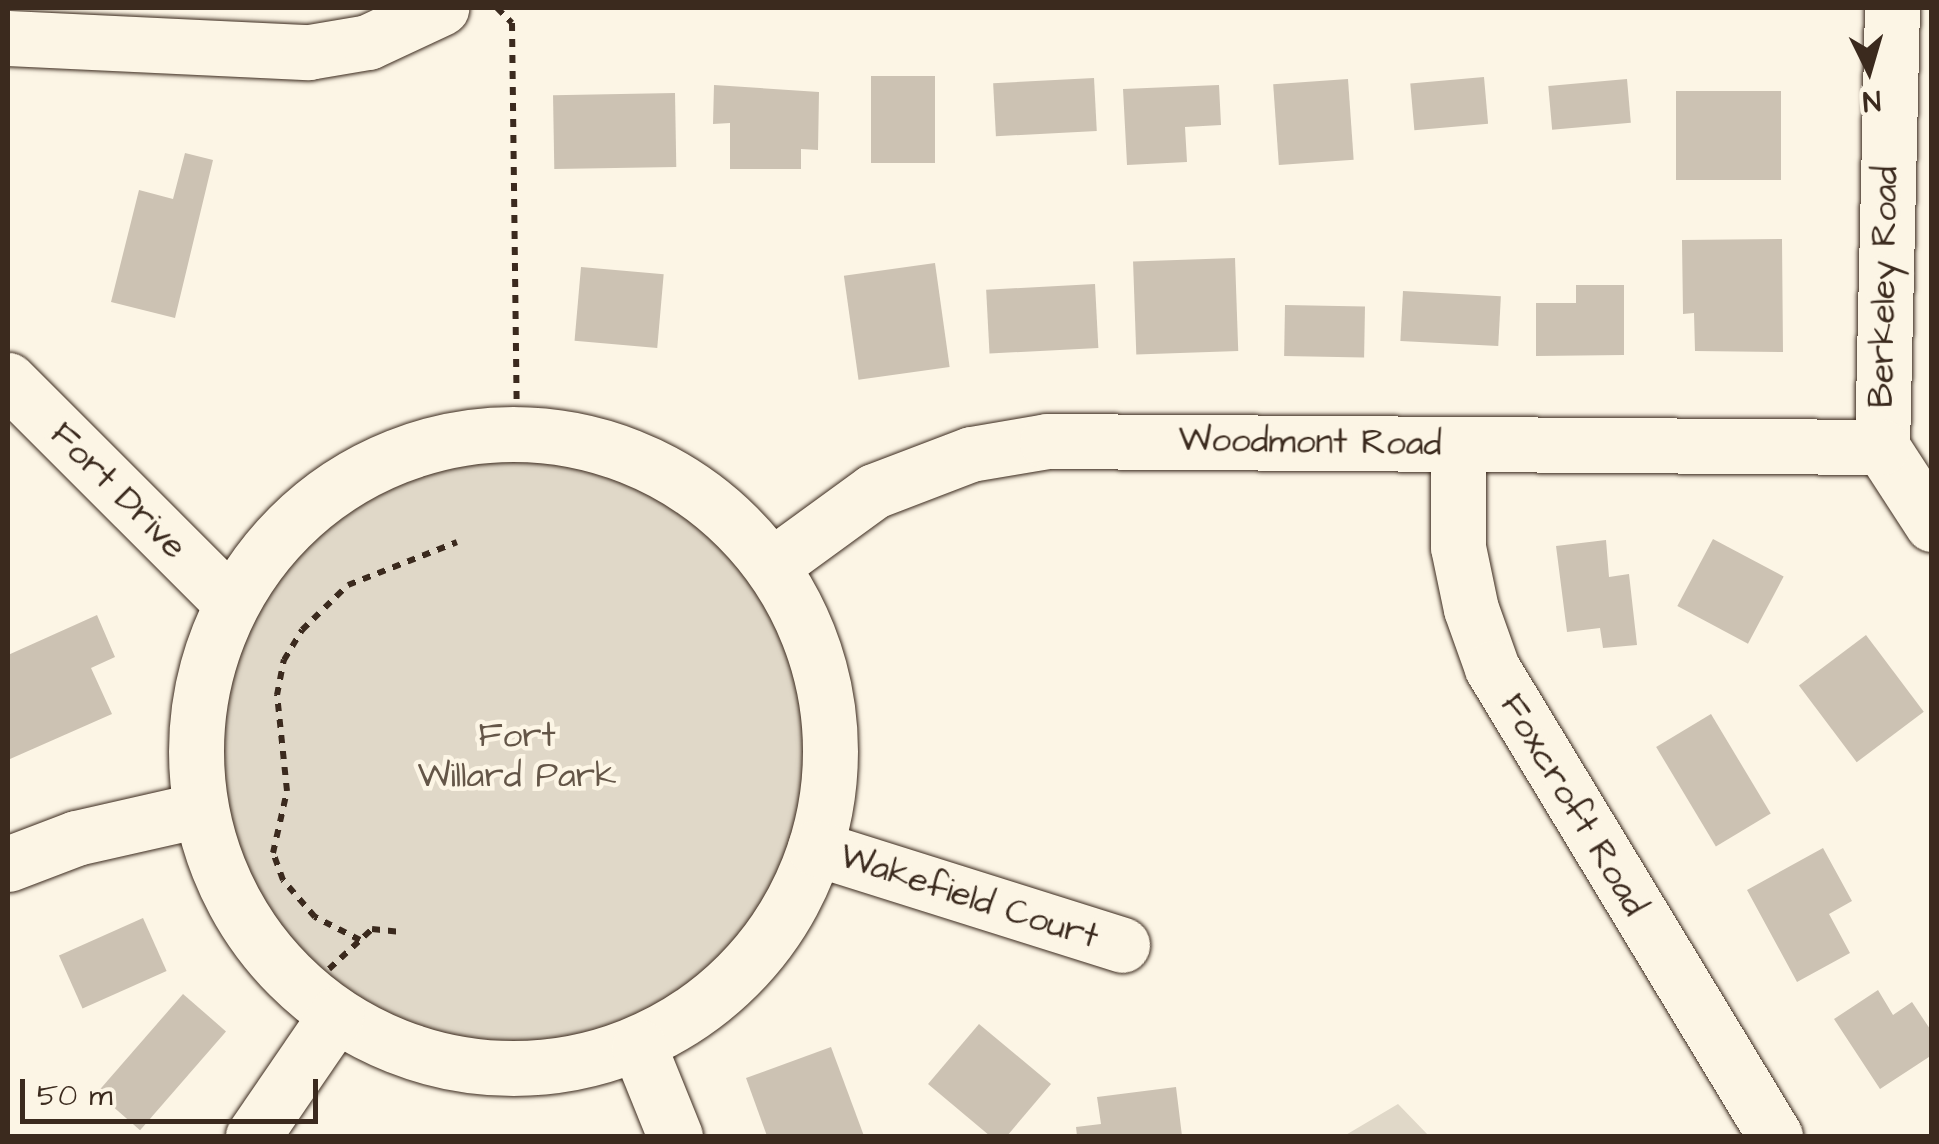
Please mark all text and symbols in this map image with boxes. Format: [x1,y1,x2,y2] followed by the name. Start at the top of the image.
[1819,20,1919,120] north arrow
[1861,80,1882,121] text: N
[1861,166,1907,408] street label: Berkeley Road
[41,414,195,568] street label: Fort Drive
[1178,419,1442,465] street label: Woodmont Road
[1490,687,1656,923] street label: Foxcroft Road
[417,715,617,797] park label: Fort Willard Park
[834,835,1104,959] street label: Wakefield Court
[25,1059,322,1121] scale bar
[37,1075,113,1117] text: 50 m

